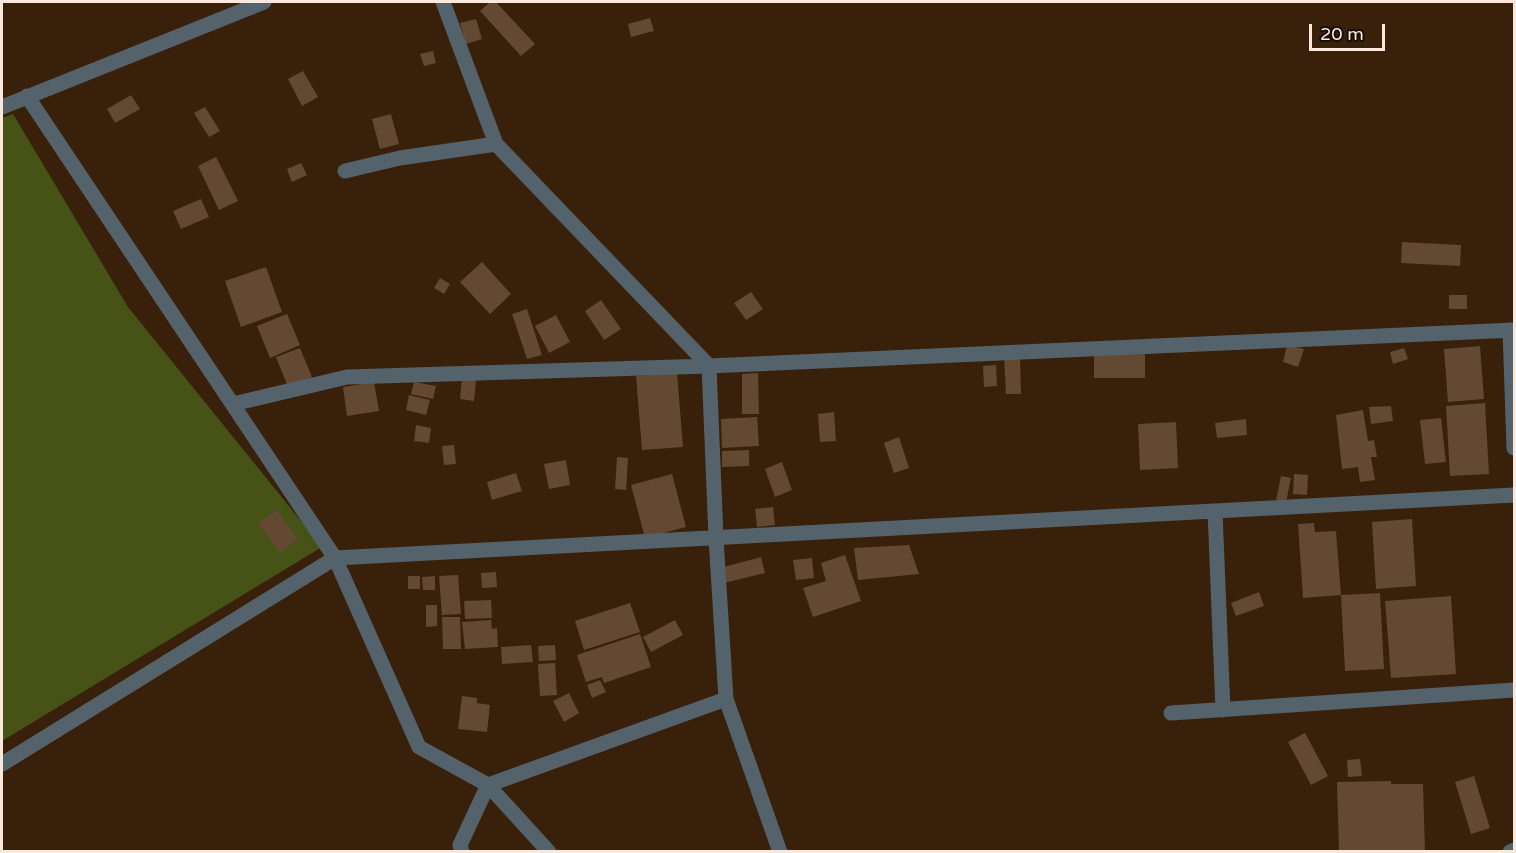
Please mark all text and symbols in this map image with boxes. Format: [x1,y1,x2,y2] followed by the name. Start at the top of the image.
[1312,12,1388,50] scale bar
[1320,23,1364,45] text: 20 m

